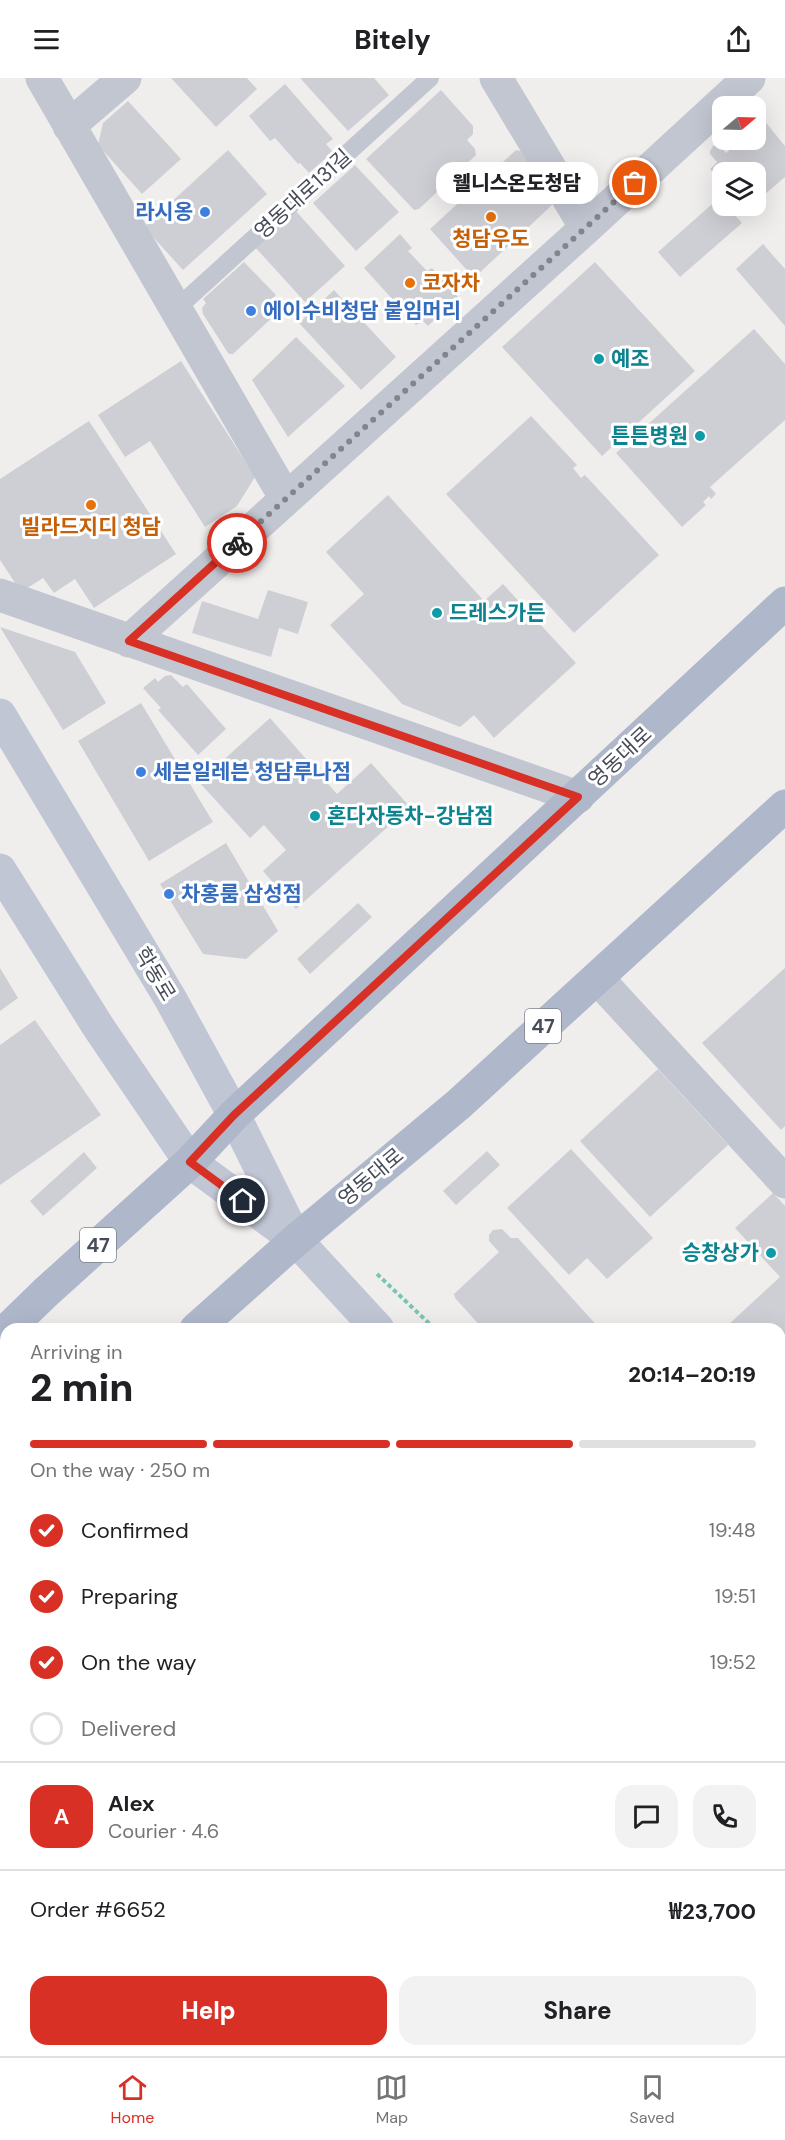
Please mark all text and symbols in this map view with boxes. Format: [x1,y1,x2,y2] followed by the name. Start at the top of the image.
[354,22,431,57] text: Bitely
[30,23,63,56] icon: menu
[722,23,755,56] icon: share
[712,96,766,150] north arrow
[712,96,766,216] map controls
[248,143,358,245] street label: 영동대로131길
[609,157,660,208] pin
[437,162,599,204] callout: 웰니스온도청담
[712,162,766,216] button: layers
[618,166,651,199] icon: bag
[453,170,581,196] text: 웰니스온도청담
[135,198,193,226] place label: 라시옹
[198,205,212,219] marker: 라시옹
[484,210,498,224] marker: 청담우도
[452,225,530,253] place label: 청담우도
[422,269,480,297] place label: 코자차
[403,276,417,290] marker: 코자차
[263,297,461,325] place label: 에이수비청담 붙임머리
[244,304,258,318] marker: 에이수비청담 붙임머리
[611,345,650,373] place label: 예조
[592,352,606,366] marker: 예조
[611,422,688,450] place label: 튼튼병원
[693,429,707,443] marker: 튼튼병원
[84,498,98,512] marker: 빌라드지디 청담
[21,513,161,541] place label: 빌라드지디 청담
[207,513,267,573] courier
[221,527,254,560] icon: bike
[449,599,546,627] place label: 드레스가든
[430,606,444,620] marker: 드레스가든
[582,720,658,794] street label: 영동대로
[153,758,351,786] place label: 세븐일레븐 청담루나점
[134,765,148,779] marker: 세븐일레븐 청담루나점
[327,802,494,830] place label: 혼다자동차-강남점
[308,809,322,823] marker: 혼다자동차-강남점
[181,880,302,908] place label: 차홍룸 삼성점
[162,887,176,901] marker: 차홍룸 삼성점
[128,942,182,1006] street label: 학동로
[525,1009,561,1043] road number: 47
[332,1141,410,1213] street label: 영동대로
[217,1175,268,1226] pin
[226,1184,259,1217] icon: home
[80,1228,116,1262] road number: 47
[682,1239,759,1267] place label: 승창상가
[764,1246,778,1260] marker: 승창상가
[30,1339,122,1365] text: Arriving in
[628,1360,756,1389] text: 20:14–20:19
[30,1362,134,1413] text: 2 min
[30,1457,210,1483] text: On the way · 250 m
[30,1514,63,1547] icon: check
[81,1516,189,1545] text: Confirmed
[709,1517,756,1543] text: 19:48
[30,1580,63,1613] icon: check
[81,1582,178,1611] text: Preparing
[715,1583,756,1609] text: 19:51
[30,1646,63,1679] icon: check
[81,1648,196,1677] text: On the way
[710,1649,756,1675] text: 19:52
[81,1714,176,1743] text: Delivered
[615,1785,678,1848] button: chat
[693,1785,756,1848] button: phone
[108,1789,155,1818] text: Alex
[54,1802,69,1831] text: A
[108,1818,219,1844] text: Courier · 4.6
[30,1895,166,1924] text: Order #6652
[669,1897,756,1926] text: ₩23,700
[30,1976,387,2045] button: Help
[399,1976,756,2045] button: Share
[111,2071,154,2128] tab: Home
[375,2071,408,2128] tab: Map
[630,2071,674,2128] tab: Saved

